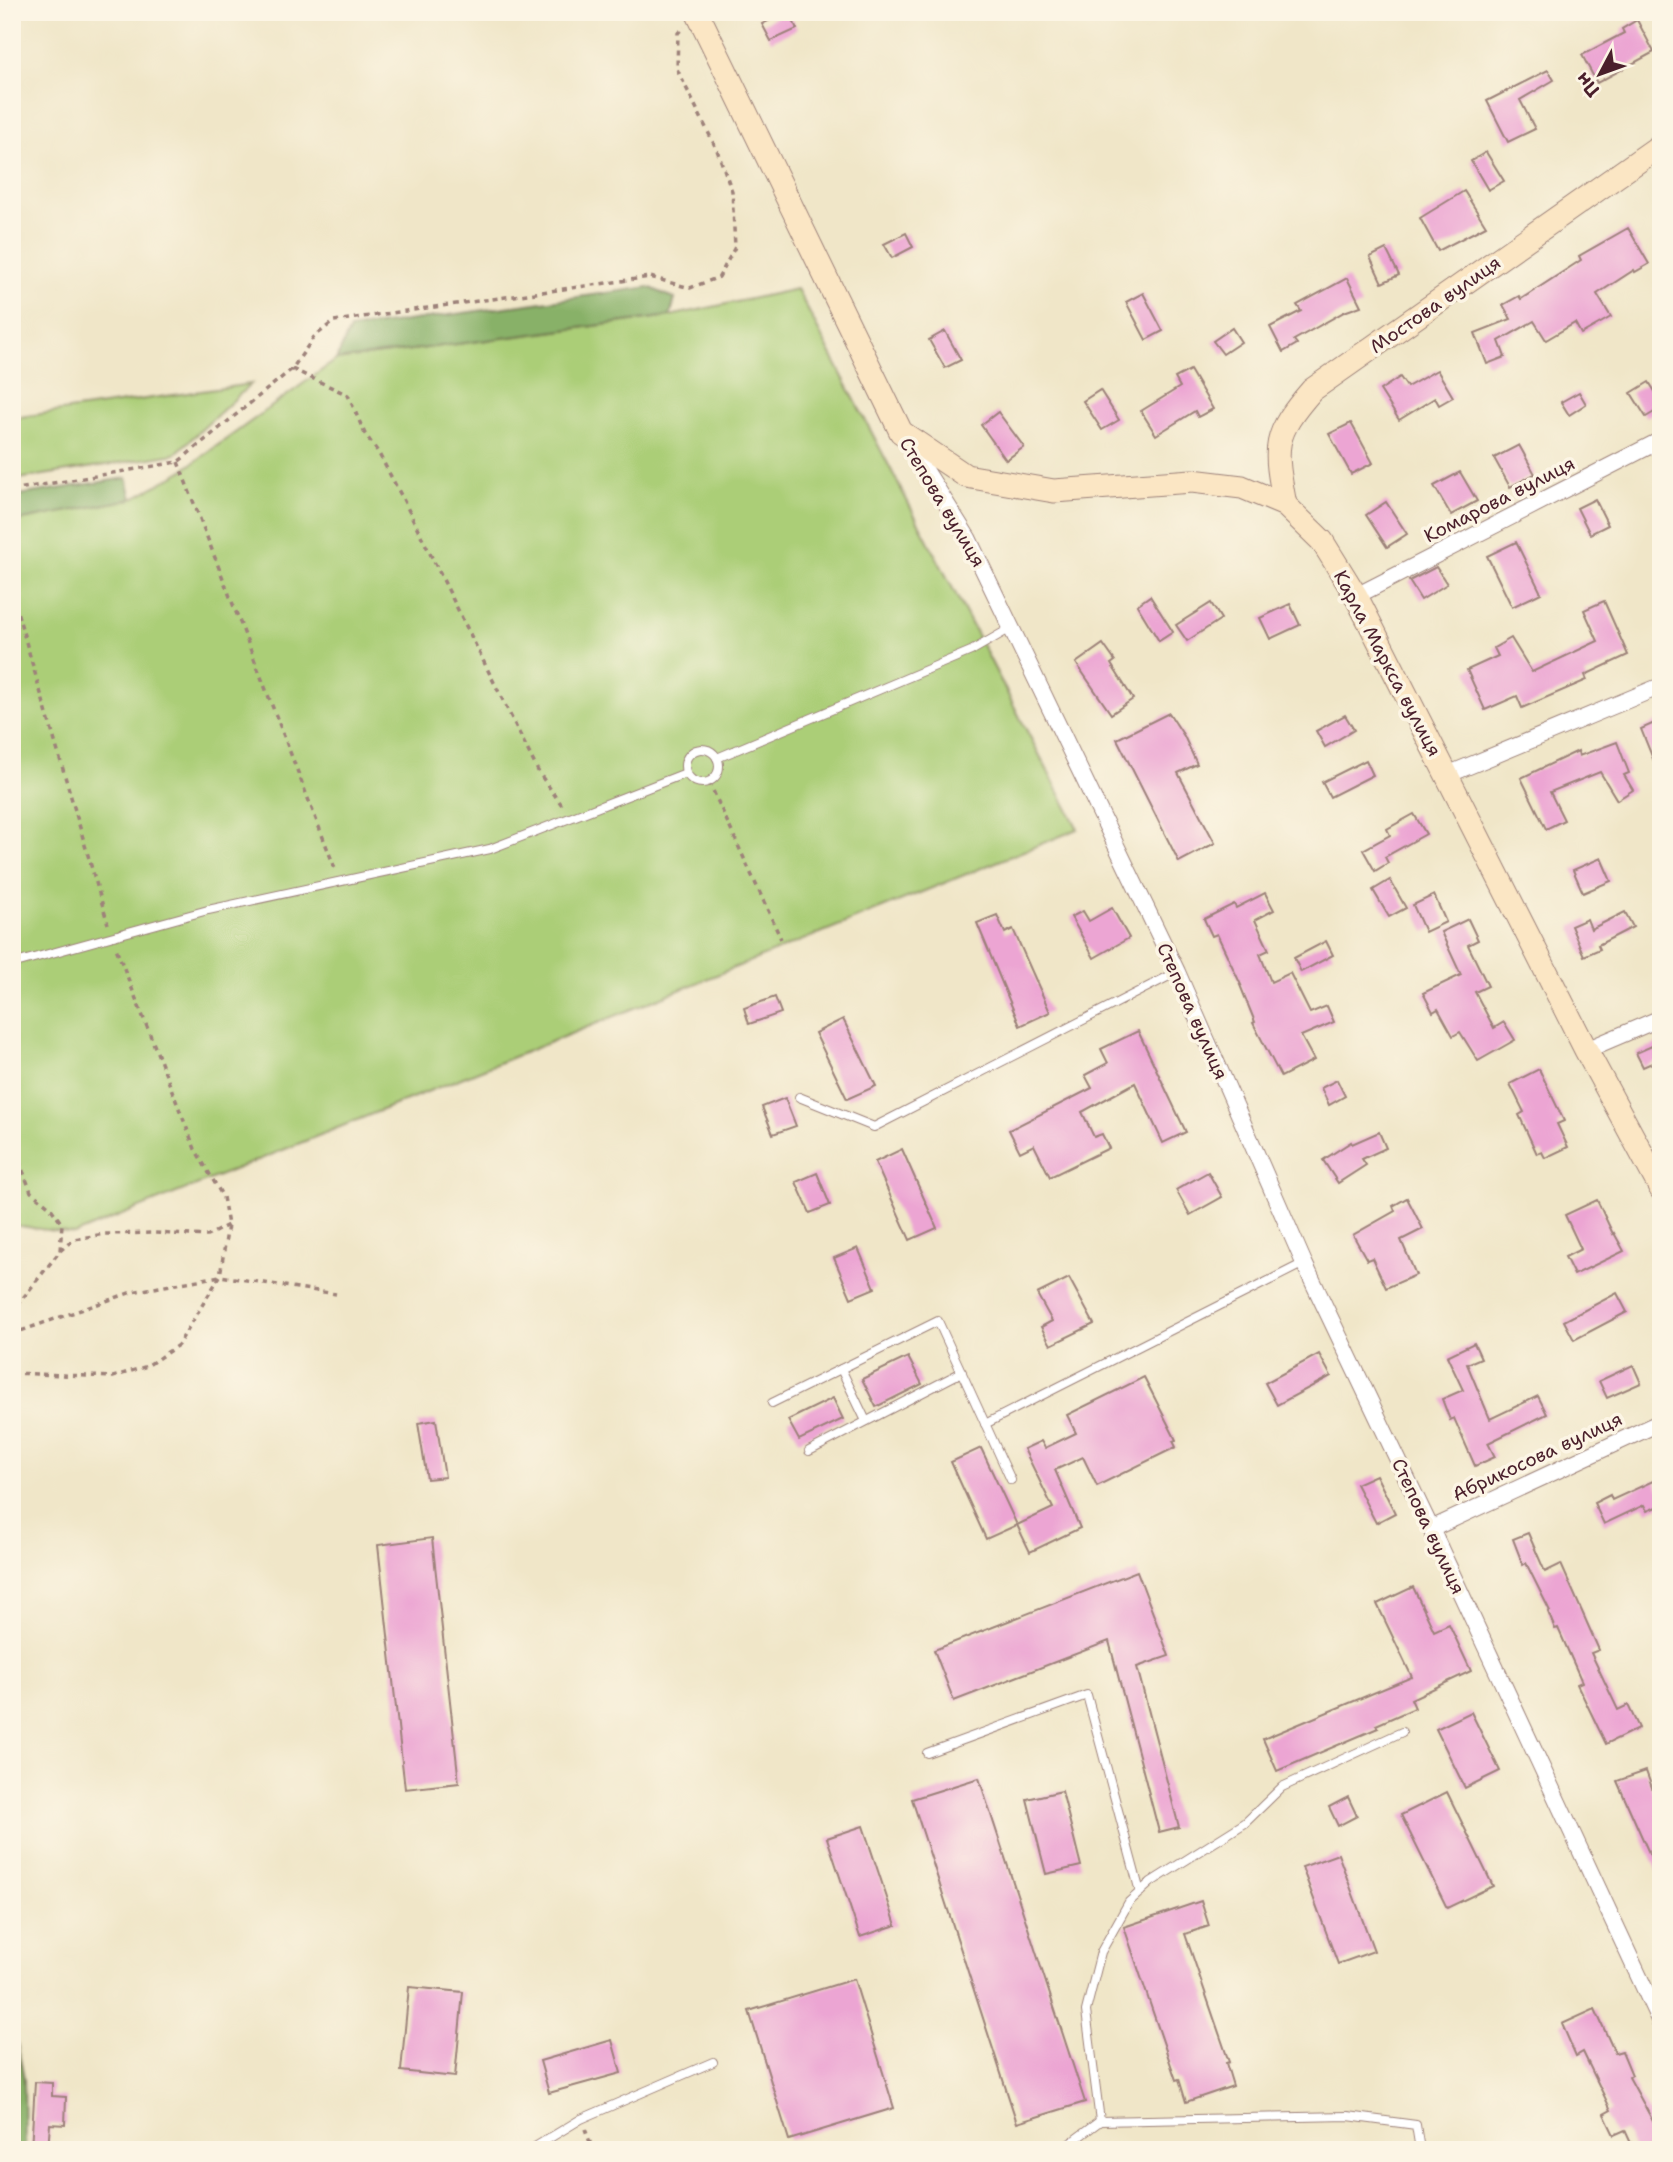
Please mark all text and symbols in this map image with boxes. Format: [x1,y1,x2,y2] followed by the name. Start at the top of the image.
[1564,38,1634,108] north arrow
[1570,67,1605,103] text: Пн
[1365,250,1506,359] street label: Мостова вулиця
[894,433,991,572] street label: Степова вулиця
[1420,451,1579,548] street label: Комарова вулиця
[1328,566,1447,761] street label: Карла Маркса вулиця
[1151,939,1234,1084] street label: Степова вулиця
[1448,1406,1626,1507] street label: Абрикосова вулиця
[1386,1454,1471,1598] street label: Степова вулиця

